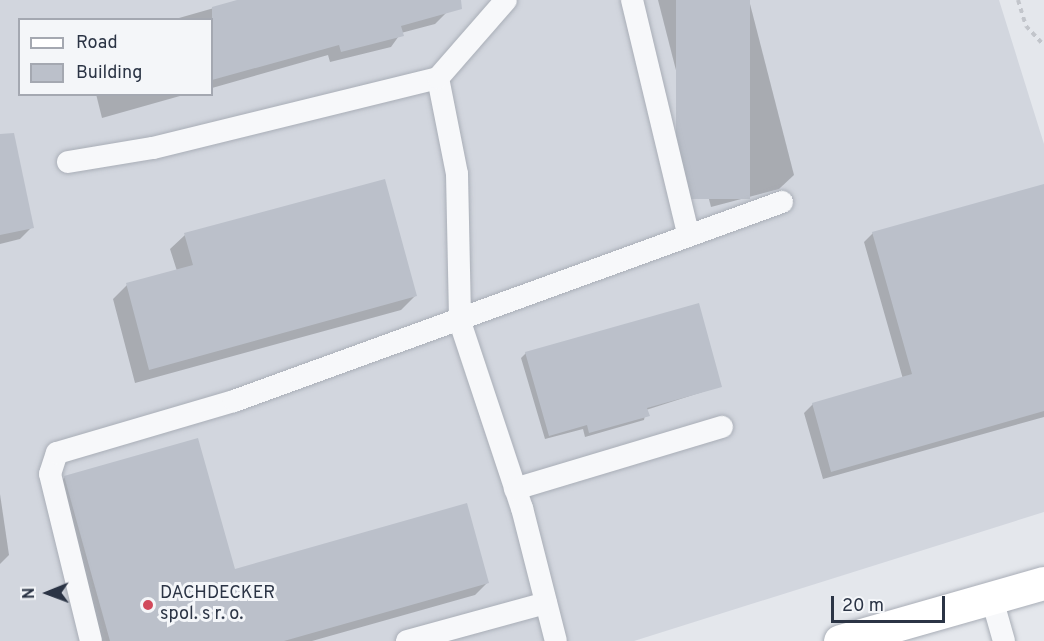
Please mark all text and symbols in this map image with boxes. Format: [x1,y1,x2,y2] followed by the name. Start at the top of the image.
[18,18,213,96] legend
[76,32,118,55] text: Road
[76,62,142,85] text: Building
[18,563,78,623] north arrow
[160,584,275,626] place label: DACHDECKER spol. s r. o.
[834,584,948,622] scale bar
[20,587,40,599] text: N
[842,595,884,618] text: 20 m
[141,598,155,612] marker: DACHDECKER spol. s r. o.

